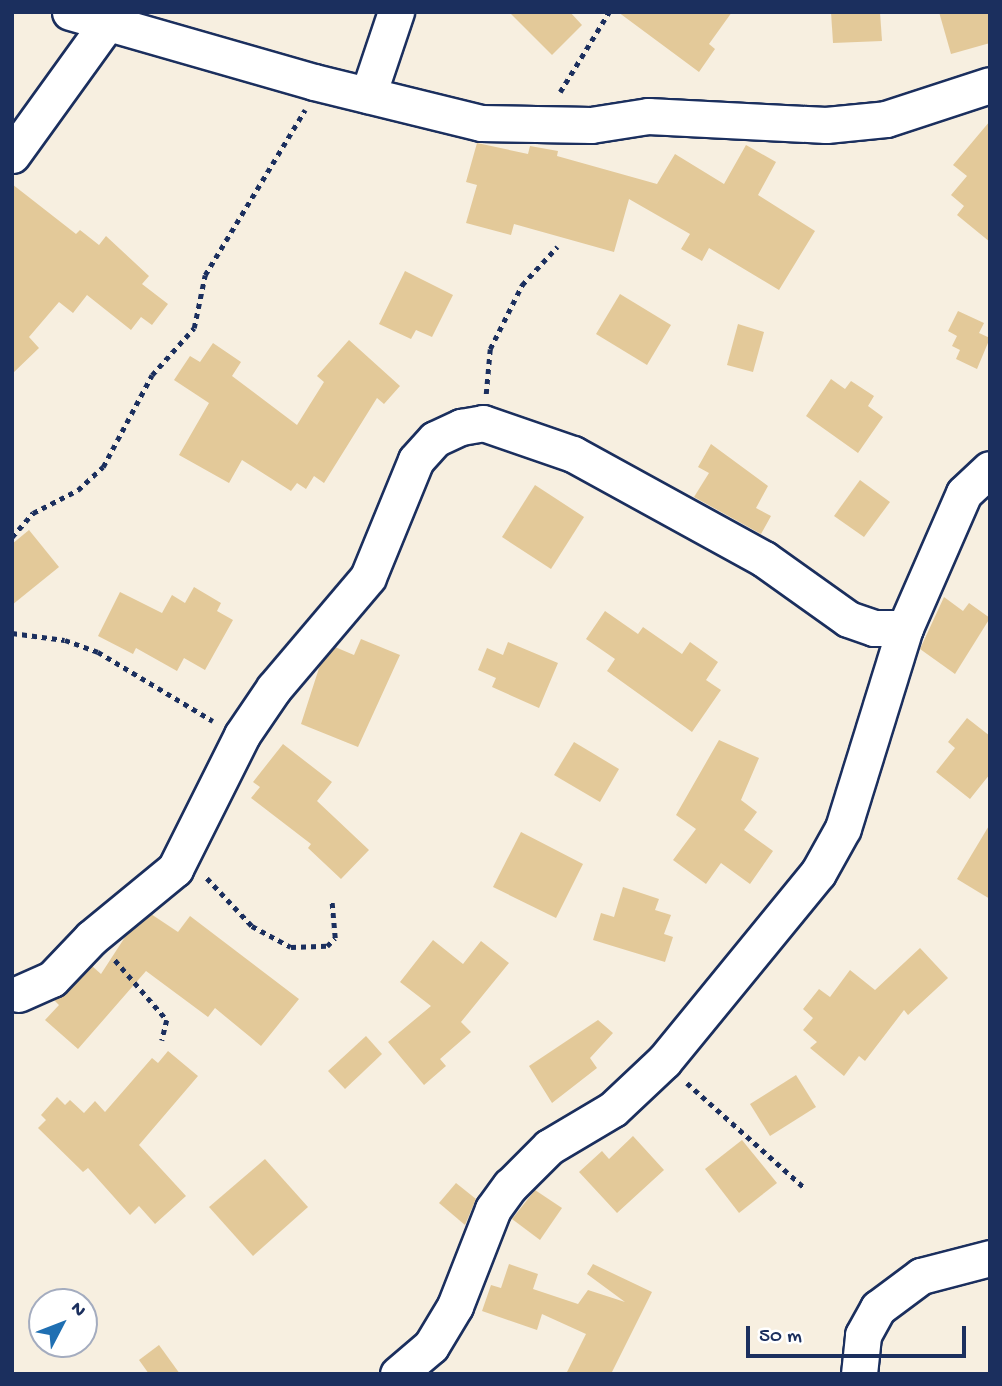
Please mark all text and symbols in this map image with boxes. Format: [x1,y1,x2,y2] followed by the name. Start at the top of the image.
[28,1288,98,1358] north arrow
[65,1298,90,1322] text: N
[750,1312,970,1356] scale bar
[759,1325,802,1350] text: 50 m

